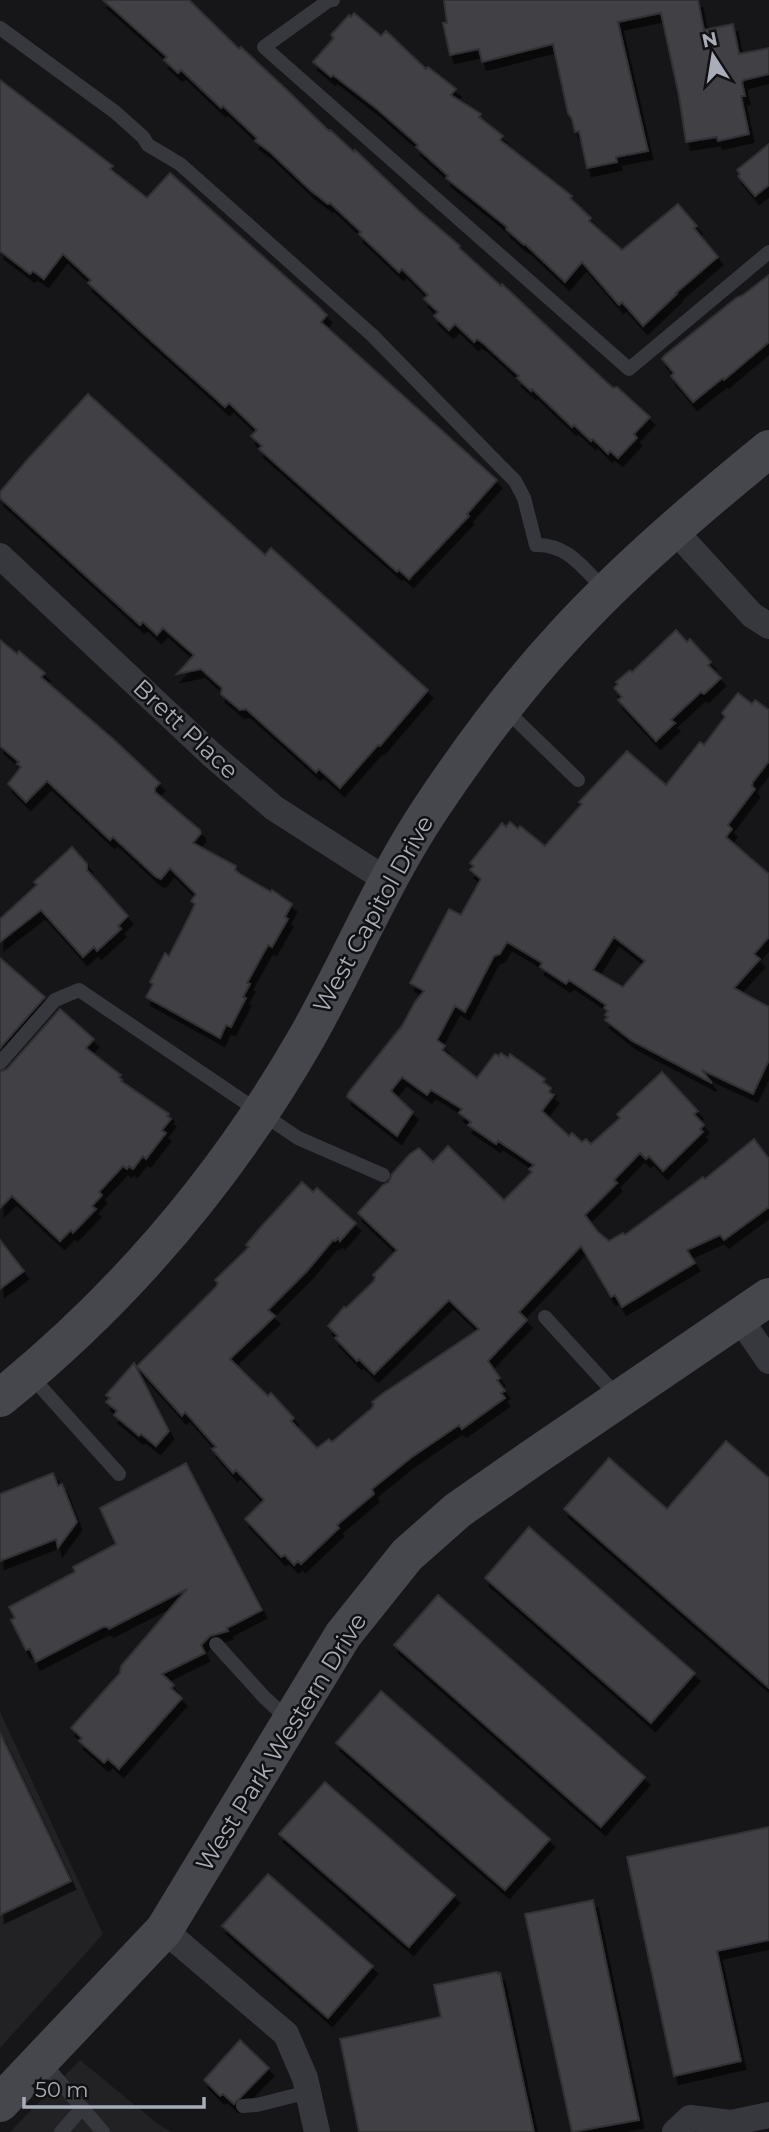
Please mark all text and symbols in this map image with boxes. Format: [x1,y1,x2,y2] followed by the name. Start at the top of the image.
[678,21,748,91] north arrow
[700,27,719,53] text: N
[127,673,245,785] street label: Brett Place
[307,810,439,1018] street label: West Capitol Drive
[190,1608,372,1876] street label: West Park Western Drive
[24,2066,205,2110] scale bar
[35,2077,89,2102] text: 50 m

